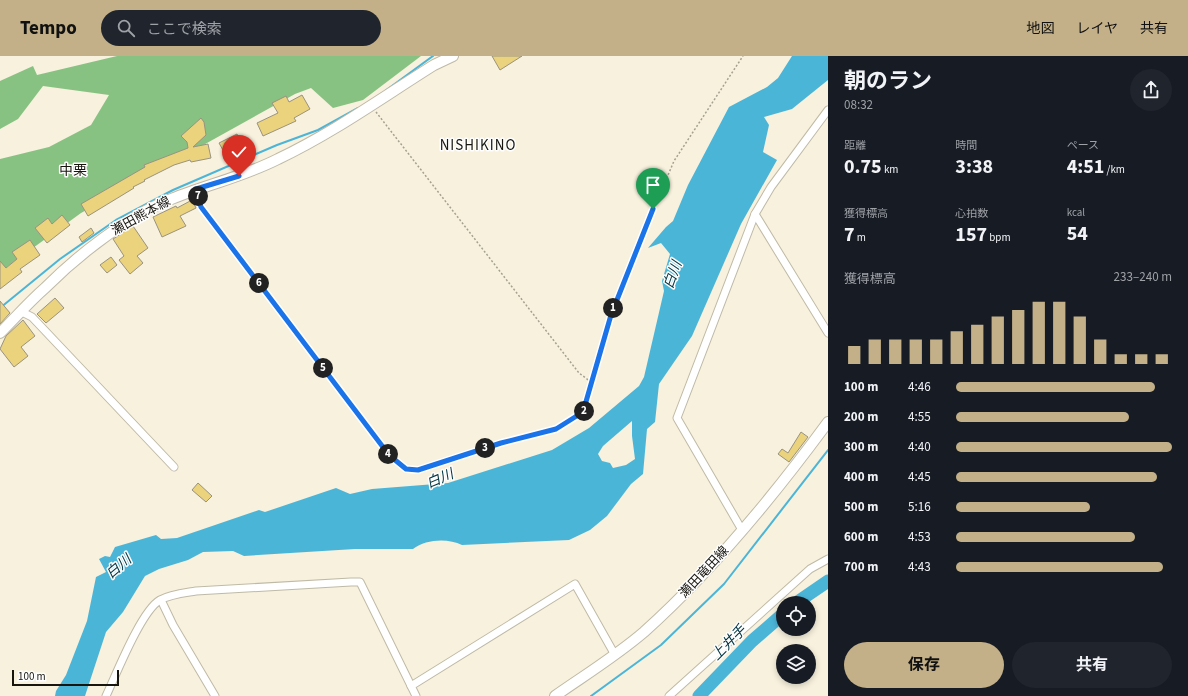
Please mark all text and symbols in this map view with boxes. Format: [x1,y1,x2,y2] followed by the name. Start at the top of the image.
[101,10,381,46] search box
[20,15,77,42] text: Tempo
[115,17,137,39] icon: search
[147,19,222,40] text: ここで検索
[1026,19,1054,39] text: 地図
[1076,19,1118,39] text: レイヤ
[1140,19,1168,39] text: 共有
[844,65,932,97] text: 朝のラン
[1130,69,1172,111] button: share
[844,96,873,114] text: 08:32
[222,135,256,176] pin
[440,135,516,156] district label: NISHIKINO
[844,138,866,153] text: 距離
[955,138,977,153] text: 時間
[1067,138,1099,153] text: ペース
[228,141,250,163] icon: check
[844,153,882,181] text: 0.75
[955,153,993,181] text: 3:38
[1067,153,1104,181] text: 4:51
[59,161,87,181] district label: 中栗
[882,162,898,177] text: km
[1104,162,1125,177] text: /km
[636,168,670,209] pin
[642,174,664,196] icon: arrive
[188,186,208,206] pin: 7
[195,188,201,203] text: 7
[108,192,174,240] street label: 瀬田熊本線
[1067,205,1085,220] text: kcal
[844,206,888,221] text: 獲得標高
[955,206,988,221] text: 心拍数
[1067,220,1088,248] text: 54
[844,221,855,249] text: 7
[955,221,987,249] text: 157
[855,230,866,245] text: m
[987,230,1011,245] text: bpm
[659,257,688,292] water label: 白川
[1114,268,1172,286] text: 233–240 m
[844,270,896,288] text: 獲得標高
[249,273,269,293] pin: 6
[256,275,262,290] text: 6
[603,298,623,318] pin: 1
[610,300,616,315] text: 1
[313,358,333,378] pin: 5
[320,360,326,375] text: 5
[844,378,878,396] text: 100 m
[908,378,931,396] text: 4:46
[574,401,594,421] pin: 2
[581,403,587,418] text: 2
[844,408,878,426] text: 200 m
[908,408,931,426] text: 4:55
[475,438,495,458] pin: 3
[844,438,878,456] text: 300 m
[908,438,931,456] text: 4:40
[482,440,488,455] text: 3
[378,444,398,464] pin: 4
[385,446,391,461] text: 4
[423,464,459,494] water label: 白川
[844,468,878,486] text: 400 m
[908,468,931,486] text: 4:45
[844,498,878,516] text: 500 m
[908,498,931,516] text: 5:16
[844,528,878,546] text: 600 m
[908,528,931,546] text: 4:53
[675,542,733,602] street label: 瀬田竜田線
[102,549,138,584] water label: 白川
[844,558,878,576] text: 700 m
[908,558,931,576] text: 4:43
[776,596,816,684] map controls
[776,596,816,636] button: locate
[707,620,752,665] water label: 上井手
[844,642,1004,688] button: 保存
[1012,642,1172,688] button: 共有
[776,644,816,684] button: layers
[12,668,119,687] scale bar
[18,669,46,684] text: 100 m

